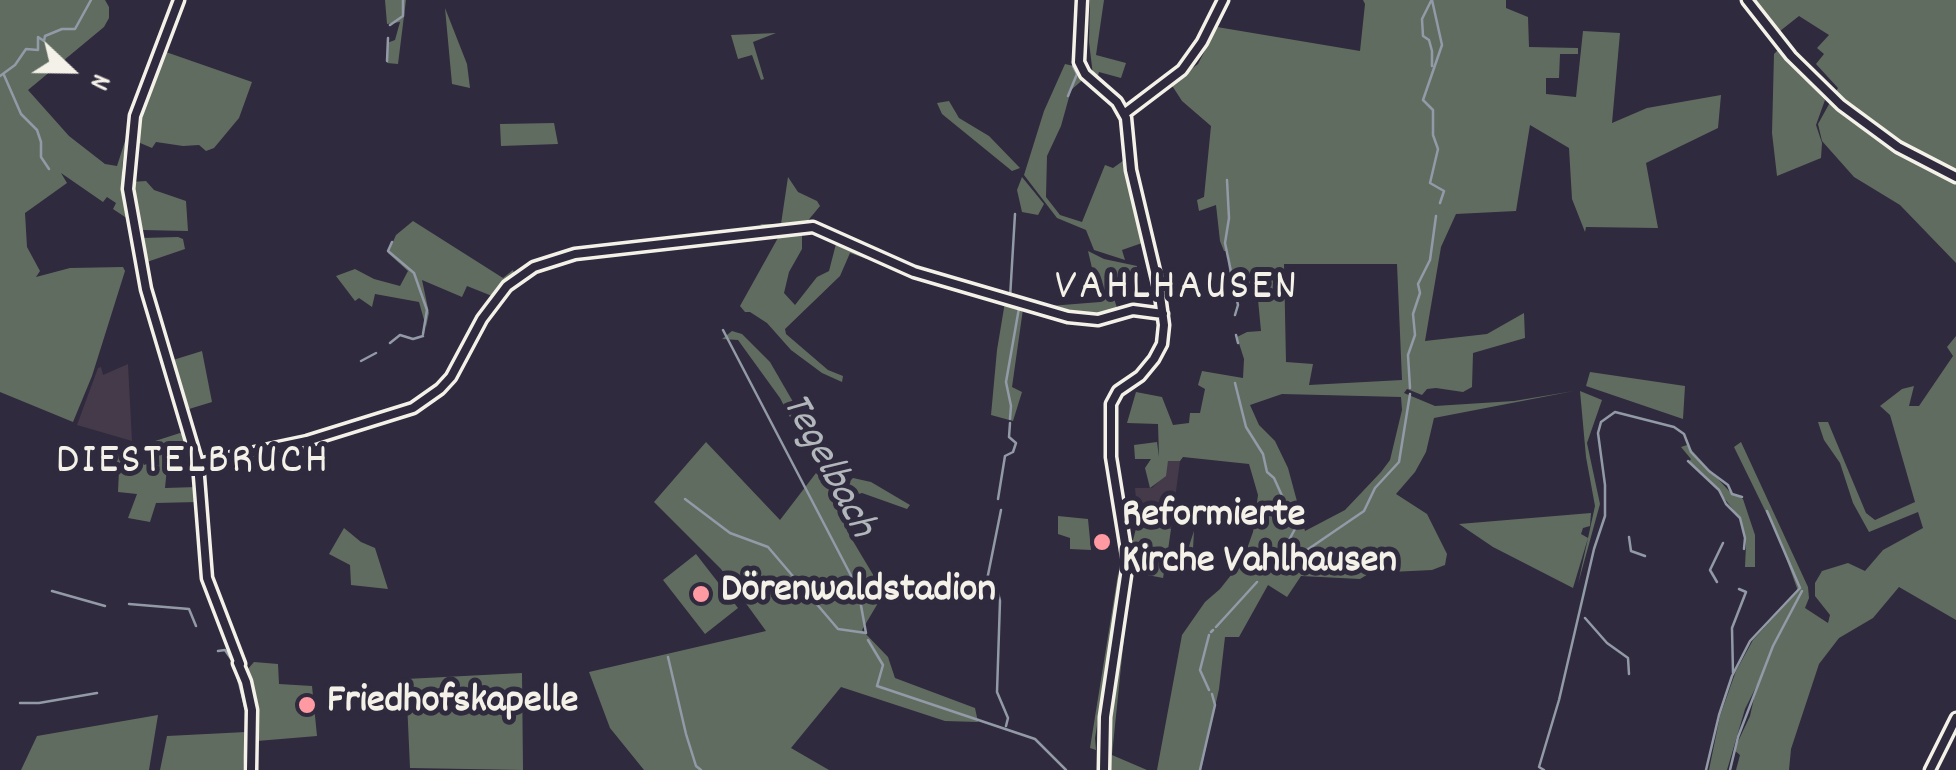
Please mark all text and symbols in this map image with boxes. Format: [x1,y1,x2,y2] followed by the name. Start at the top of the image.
[20,20,120,120] north arrow
[77,67,119,95] text: N
[1055,264,1299,318] district label: VAHLHAUSEN
[766,386,884,548] water label: Tegelbach
[56,438,330,492] district label: DIESTELBRUCH
[1122,495,1397,589] place label: Reformierte Kirche Vahlhausen
[1091,531,1113,553] marker: Reformierte Kirche Vahlhausen
[721,570,996,618] place label: Dörenwaldstadion
[690,583,712,605] marker: Dörenwaldstadion
[327,681,578,729] place label: Friedhofskapelle
[296,694,318,716] marker: Friedhofskapelle

